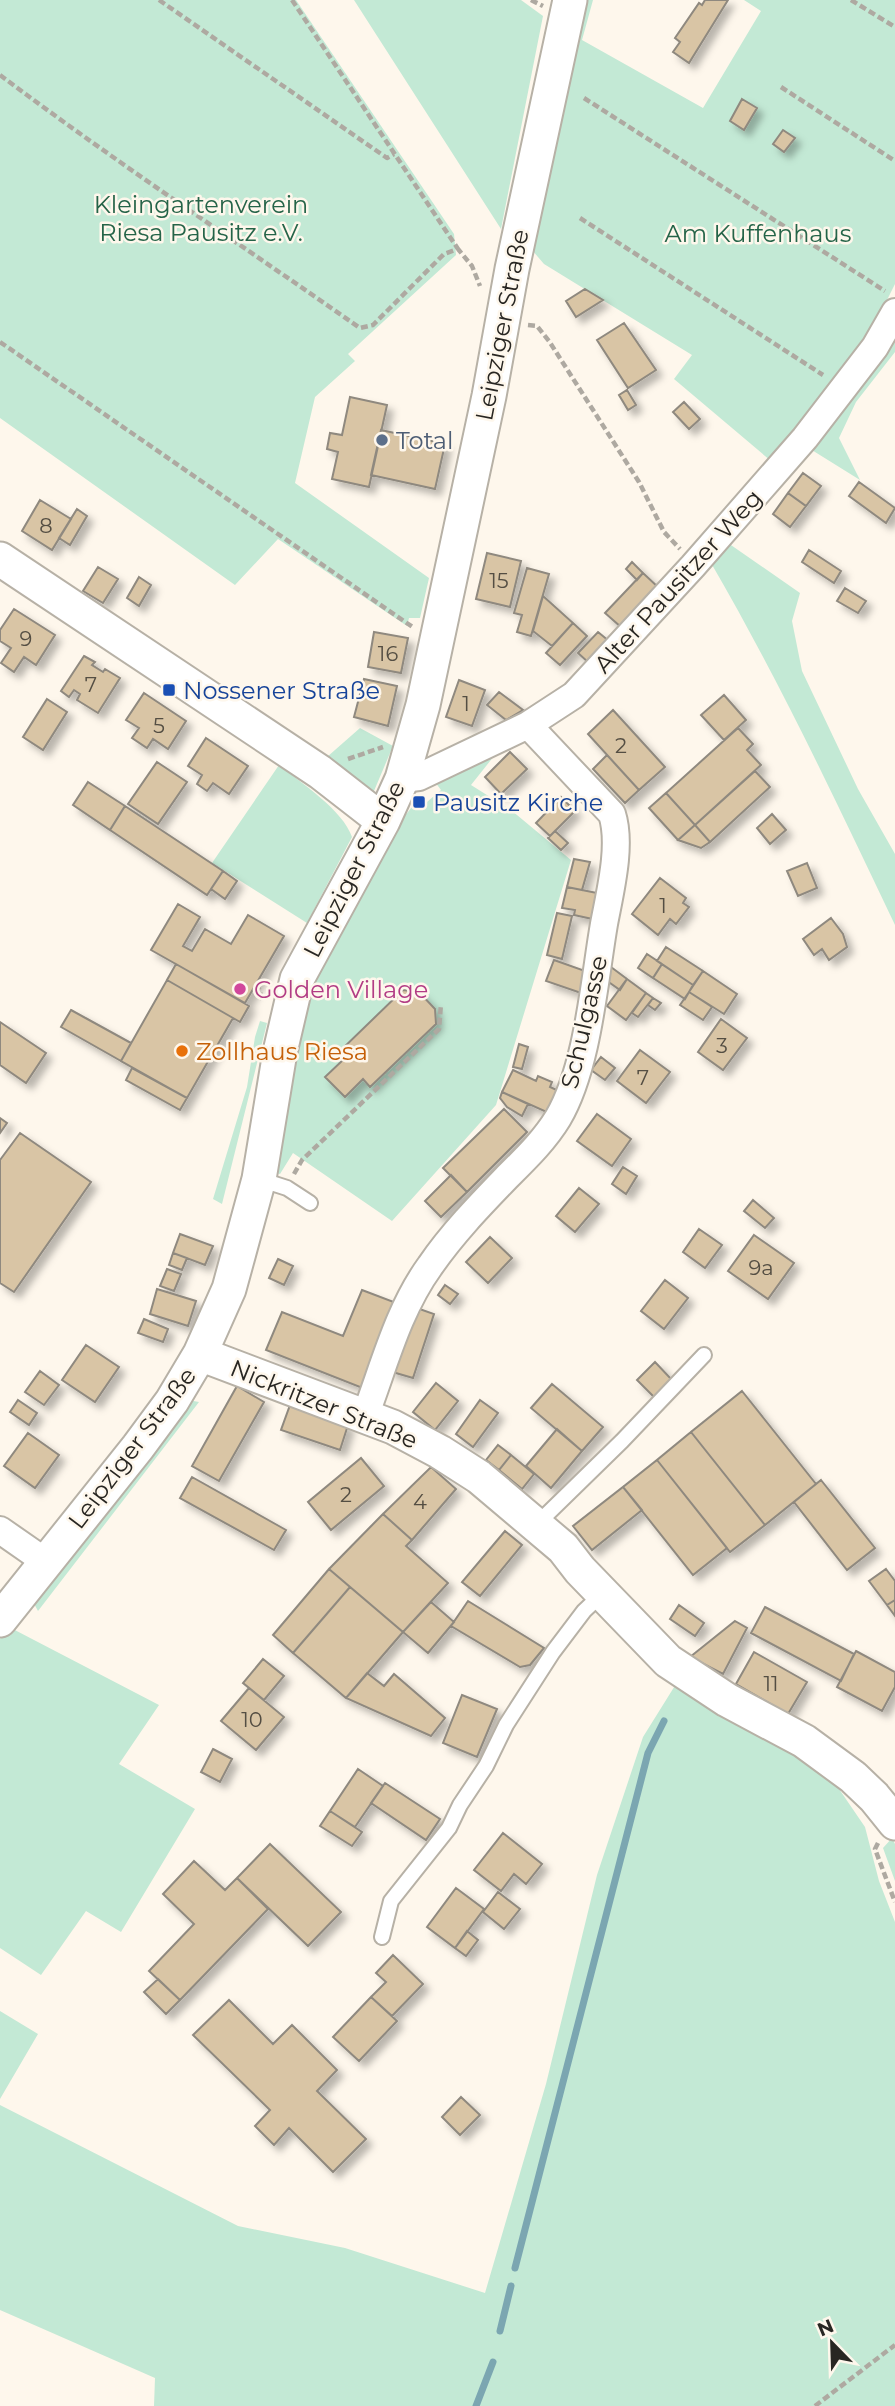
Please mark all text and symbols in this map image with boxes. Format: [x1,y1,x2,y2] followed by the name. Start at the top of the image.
[94,190,308,247] park label: Kleingartenverein Riesa Pausitz e.V.
[665,219,851,248] park label: Am Kuffenhaus
[469,227,535,423] street label: Leipziger Straße
[396,426,453,455] place label: Total
[374,432,390,448] marker: Total
[588,483,768,679] street label: Alter Pausitzer Weg
[39,513,53,538] house number: 8
[489,568,509,593] house number: 15
[20,626,32,651] house number: 9
[378,641,398,666] house number: 16
[85,672,97,697] house number: 7
[183,676,380,705] place label: Nossener Straße
[161,682,177,698] marker: Nossener Straße
[462,691,470,716] house number: 1
[153,713,165,738] house number: 5
[615,733,627,758] house number: 2
[297,776,411,962] street label: Leipziger Straße
[433,788,603,817] place label: Pausitz Kirche
[411,794,427,810] marker: Pausitz Kirche
[659,893,667,918] house number: 1
[555,953,613,1091] street label: Schulgasse
[254,975,428,1004] place label: Golden Village
[232,981,248,997] marker: Golden Village
[716,1033,728,1058] house number: 3
[196,1037,368,1066] place label: Zollhaus Riesa
[174,1043,190,1059] marker: Zollhaus Riesa
[637,1065,649,1090] house number: 7
[748,1255,774,1280] house number: 9a
[226,1353,422,1455] street label: Nickritzer Straße
[62,1362,202,1534] street label: Leipziger Straße
[340,1482,352,1507] house number: 2
[413,1489,427,1514] house number: 4
[763,1671,779,1696] house number: 11
[241,1707,263,1732] house number: 10
[797,2308,867,2378] north arrow
[814,2314,837,2341] text: N

